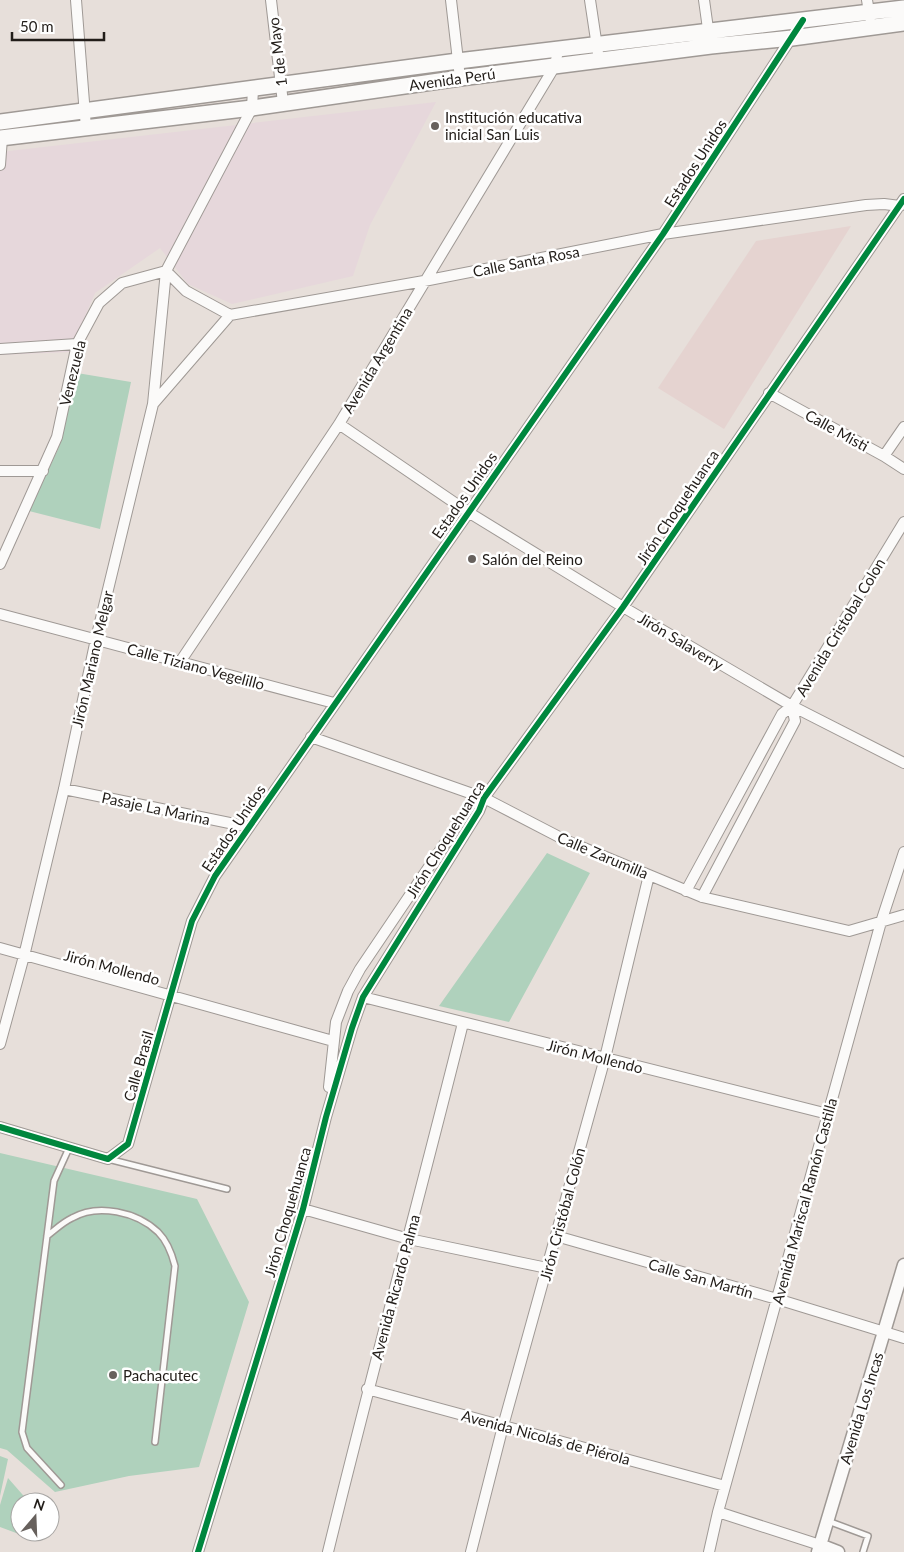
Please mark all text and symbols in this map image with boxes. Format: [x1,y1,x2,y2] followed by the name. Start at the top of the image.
[12,10,105,42] scale bar
[264,16,290,88] street label: 1 de Mayo
[20,17,54,35] text: 50 m
[408,64,496,94] street label: Avenida Perú
[445,108,582,143] place label: Institución educativa inicial San Luis
[660,116,730,210] street label: Estados Unidos
[429,120,441,132] marker: Institución educativa inicial San Luis
[471,242,581,280] street label: Calle Santa Rosa
[338,304,416,416] street label: Avenida Argentina
[55,338,89,408] street label: Venezuela
[802,405,872,455] street label: Calle Misti
[632,446,722,568] street label: Jirón Choquehuanca
[428,448,500,542] street label: Estados Unidos
[482,550,583,568] place label: Salón del Reino
[466,553,478,565] marker: Salón del Reino
[792,555,888,699] street label: Avenida Cristobal Colon
[67,588,117,729] street label: Jirón Mariano Melgar
[635,609,727,674] street label: Jirón Salaverry
[125,639,267,693] street label: Calle Tiziano Vegelillo
[402,777,488,901] street label: Jirón Choquehuanca
[197,781,269,875] street label: Estados Unidos
[100,788,212,828] street label: Pasaje La Marina
[555,828,651,882] street label: Calle Zarumilla
[62,946,162,988] street label: Jirón Mollendo
[119,1029,157,1103] street label: Calle Brasil
[545,1035,645,1077] street label: Jirón Mollendo
[768,1096,840,1306] street label: Avenida Mariscal Ramón Castilla
[260,1145,314,1279] street label: Jirón Choquehuanca
[536,1145,588,1283] street label: Jirón Cristóbal Colón
[367,1212,423,1362] street label: Avenida Ricardo Palma
[646,1254,756,1302] street label: Calle San Martín
[835,1350,887,1466] street label: Avenida Los Incas
[123,1366,198,1384] place label: Pachacutec
[107,1369,119,1381] marker: Pachacutec
[460,1406,632,1468] street label: Avenida Nicolás de Piérola
[10,1492,60,1542] north arrow
[32,1494,47,1514] text: N

